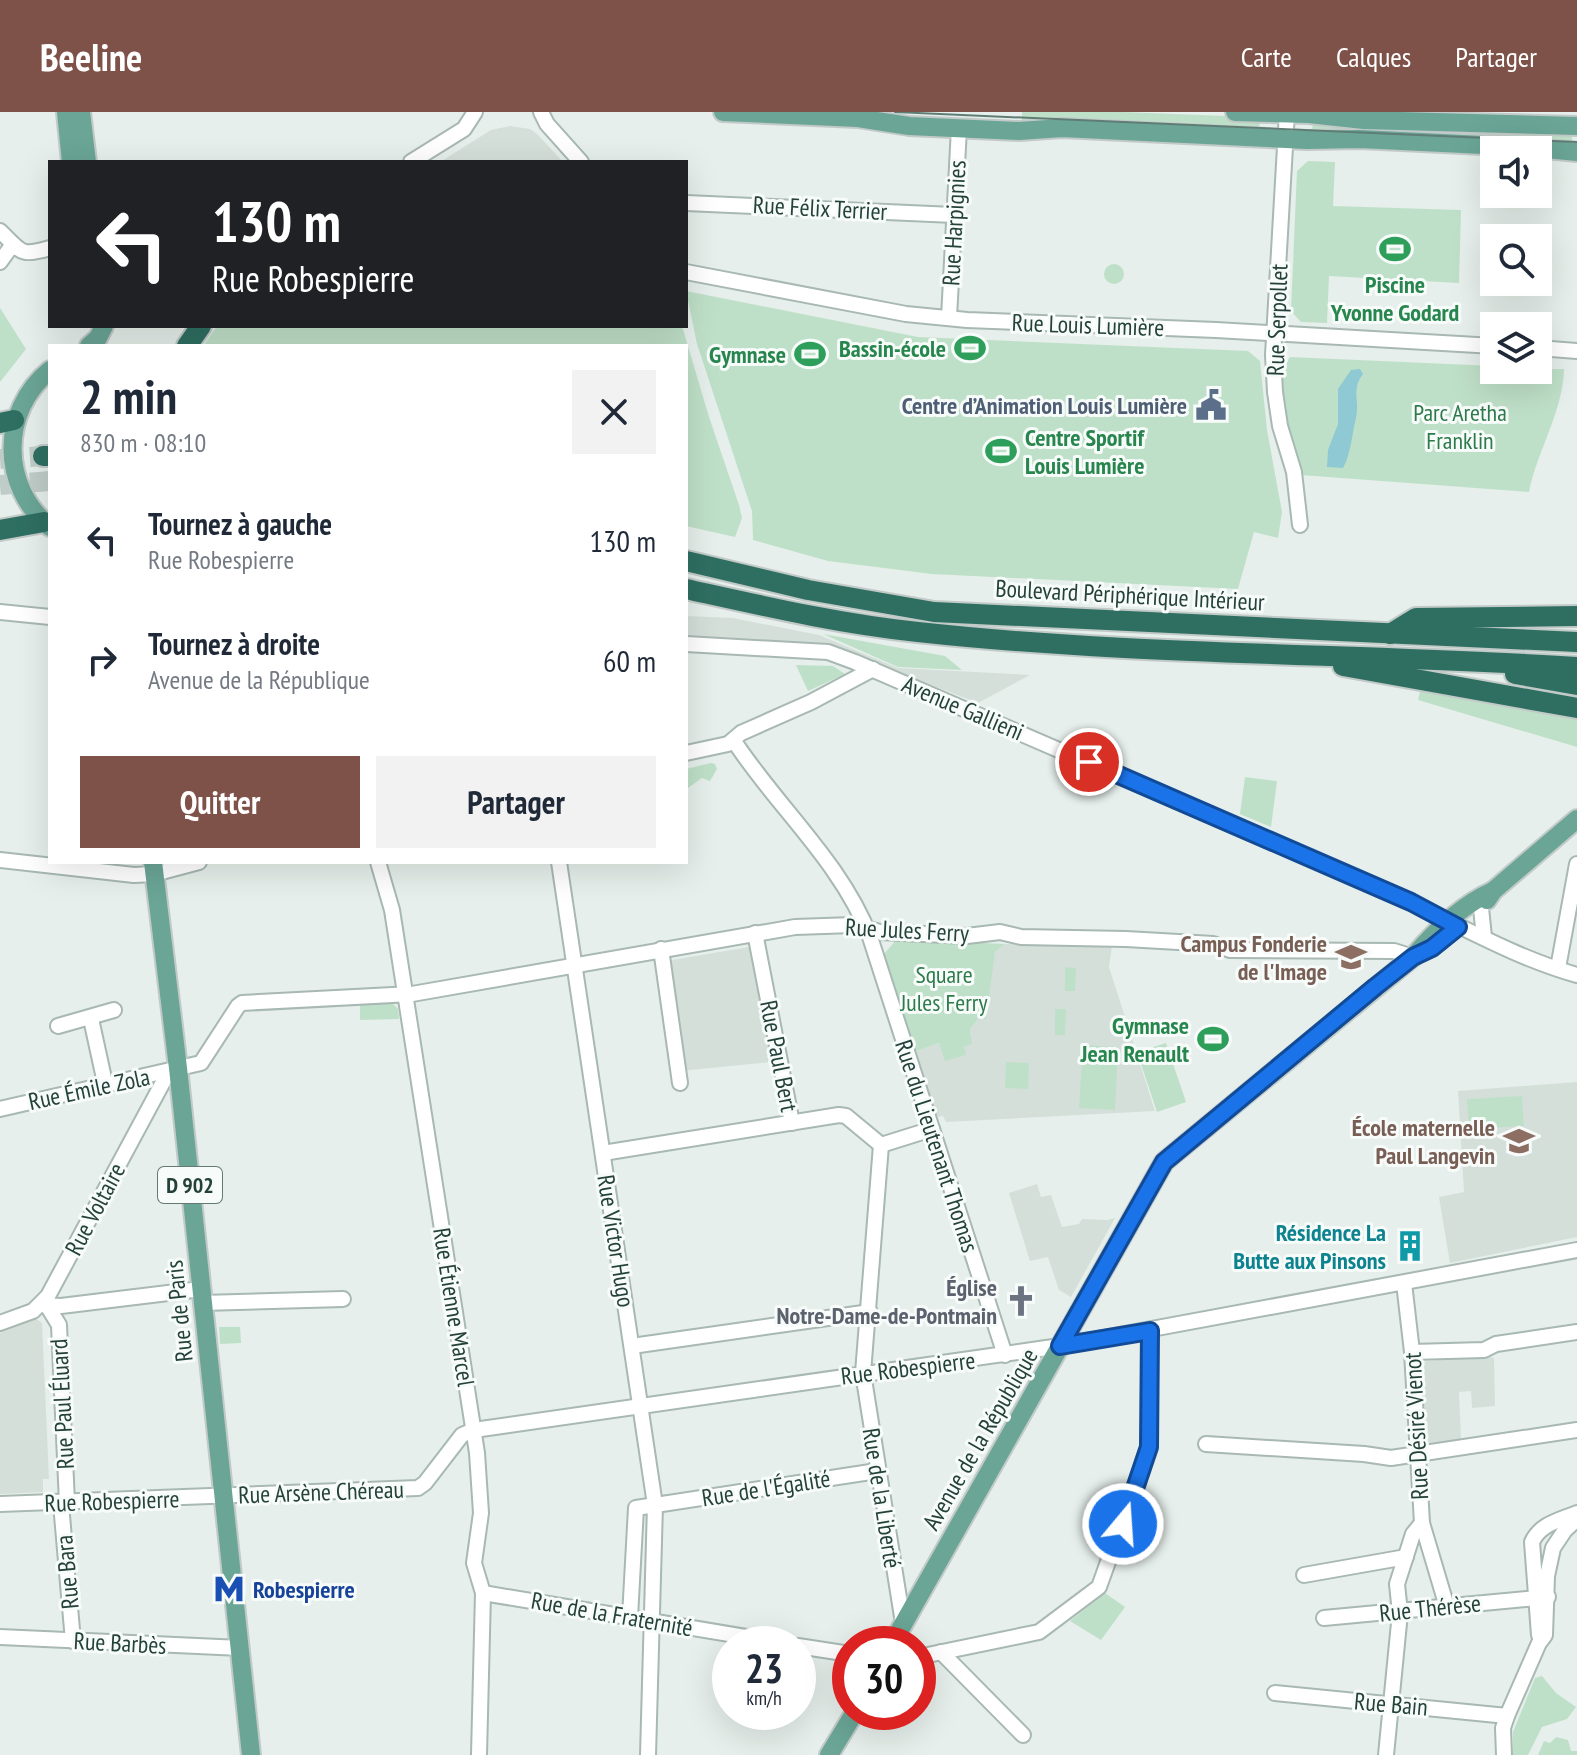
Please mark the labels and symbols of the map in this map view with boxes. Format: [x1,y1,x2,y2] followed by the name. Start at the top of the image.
[935,159,973,287] street label: Rue Harpignies
[752,189,888,227] street label: Rue Félix Terrier
[1378,232,1412,266] sports icon: Piscine Yvonne Godard
[1260,263,1294,377] street label: Rue Serpollet
[1330,269,1459,328] place label: Piscine Yvonne Godard
[1011,307,1165,343] street label: Rue Louis Lumière
[953,331,987,365] sports icon: Bassin-école
[839,333,946,364] place label: Bassin-école
[793,337,827,371] sports icon: Gymnase
[709,339,786,370] place label: Gymnase
[1194,388,1228,422] public building icon: Centre d’Animation Louis Lumière
[902,390,1187,421] place label: Centre d’Animation Louis Lumière
[1413,397,1507,456] park label: Parc Aretha Franklin
[1025,422,1145,481] place label: Centre Sportif Louis Lumière
[984,434,1018,468] sports icon: Centre Sportif Louis Lumière
[995,572,1266,618] street label: Boulevard Périphérique Intérieur
[897,668,1029,748] street label: Avenue Gallieni
[1055,728,1123,796] pin
[844,911,970,949] street label: Rue Jules Ferry
[1180,928,1327,987] place label: Campus Fonderie de l'Image
[1334,940,1368,974] school or university icon: Campus Fonderie de l'Image
[900,959,987,1018] park label: Square Jules Ferry
[753,998,805,1115] street label: Rue Paul Bert
[1080,1010,1189,1069] place label: Gymnase Jean Renault
[1196,1022,1230,1056] sports icon: Gymnase Jean Renault
[888,1036,986,1256] street label: Rue du Lieutenant Thomas
[25,1061,153,1117] street label: Rue Émile Zola
[1352,1112,1495,1171] place label: École maternelle Paul Langevin
[1502,1124,1536,1158] school or university icon: École maternelle Paul Langevin
[58,1158,132,1260] street label: Rue Voltaire
[158,1167,222,1203] road number: D 902
[590,1173,642,1309] street label: Rue Victor Hugo
[1233,1217,1386,1276] place label: Résidence La Butte aux Pinsons
[426,1225,482,1389] street label: Rue Étienne Marcel
[1393,1229,1427,1263] building icon: Résidence La Butte aux Pinsons
[158,1259,200,1363] street label: Rue de Paris
[777,1272,997,1331] place label: Église Notre-Dame-de-Pontmain
[1004,1284,1038,1318] church icon: Église Notre-Dame-de-Pontmain
[43,1338,81,1470] street label: Rue Paul Éluard
[915,1343,1045,1535] street label: Avenue de la République
[839,1344,977,1392] street label: Rue Robespierre
[1397,1351,1435,1500] street label: Rue Désiré Vienot
[856,1426,908,1570] street label: Rue de la Liberté
[700,1463,832,1513] street label: Rue de l'Égalité
[238,1474,404,1510] street label: Rue Arsène Chéreau
[1081,1482,1165,1566] position arrow
[44,1483,180,1519] street label: Rue Robespierre
[48,1534,86,1610] street label: Rue Bara
[212,1572,246,1606] metro station icon: Robespierre
[253,1574,355,1605] place label: Robespierre
[529,1585,695,1643] street label: Rue de la Fraternité
[1378,1587,1482,1629] street label: Rue Thérèse
[73,1625,167,1661] street label: Rue Barbès
[832,1626,936,1730] speed limit sign: 30
[1353,1685,1429,1723] street label: Rue Bain

